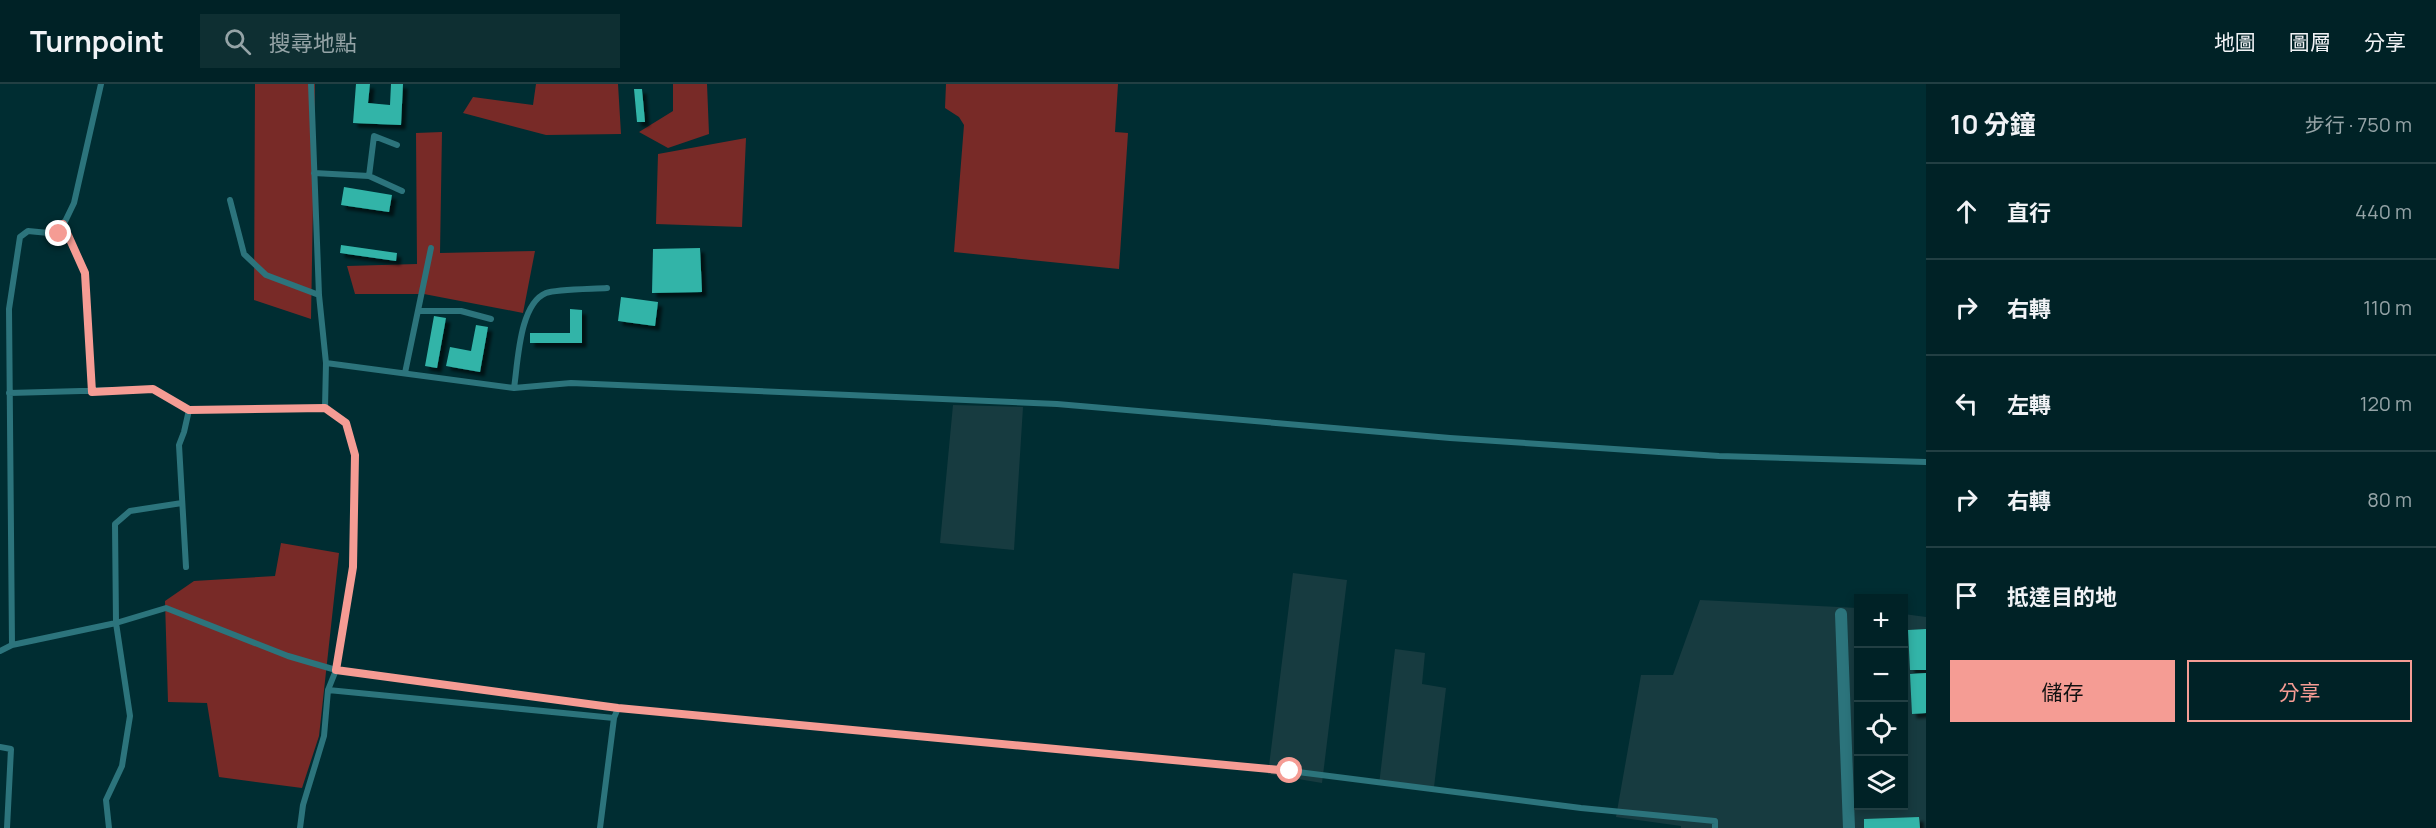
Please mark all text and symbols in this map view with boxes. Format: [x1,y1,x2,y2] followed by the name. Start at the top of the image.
[200,14,620,68] search box
[30,22,164,60] text: Turnpoint
[221,25,254,58] icon: search
[269,28,357,58] text: 搜尋地點
[2214,28,2256,56] text: 地圖
[2289,28,2331,56] text: 圖層
[2364,28,2406,56] text: 分享
[1950,106,2036,142] text: 10 分鐘
[2305,111,2412,138] text: 步行 · 750 m
[1950,195,1983,228] icon: ahead
[2007,198,2051,228] text: 直行
[2355,198,2412,225] text: 440 m
[45,220,71,246] route end
[1950,291,1983,324] icon: right
[2007,294,2051,324] text: 右轉
[2363,294,2412,321] text: 110 m
[1950,387,1983,420] icon: left
[2007,390,2051,420] text: 左轉
[2360,390,2412,417] text: 120 m
[1950,483,1983,516] icon: right
[2007,486,2051,516] text: 右轉
[2367,486,2412,513] text: 80 m
[1950,579,1983,612] icon: arrive
[2007,582,2117,612] text: 抵達目的地
[1854,594,1908,810] map controls
[1854,594,1908,648] button: +
[1854,648,1908,702] button: −
[1950,660,2175,722] button: 儲存
[2187,660,2412,722] button: 分享
[1854,702,1908,756] button: locate
[1854,756,1908,810] button: layers
[1276,757,1302,783] route start

